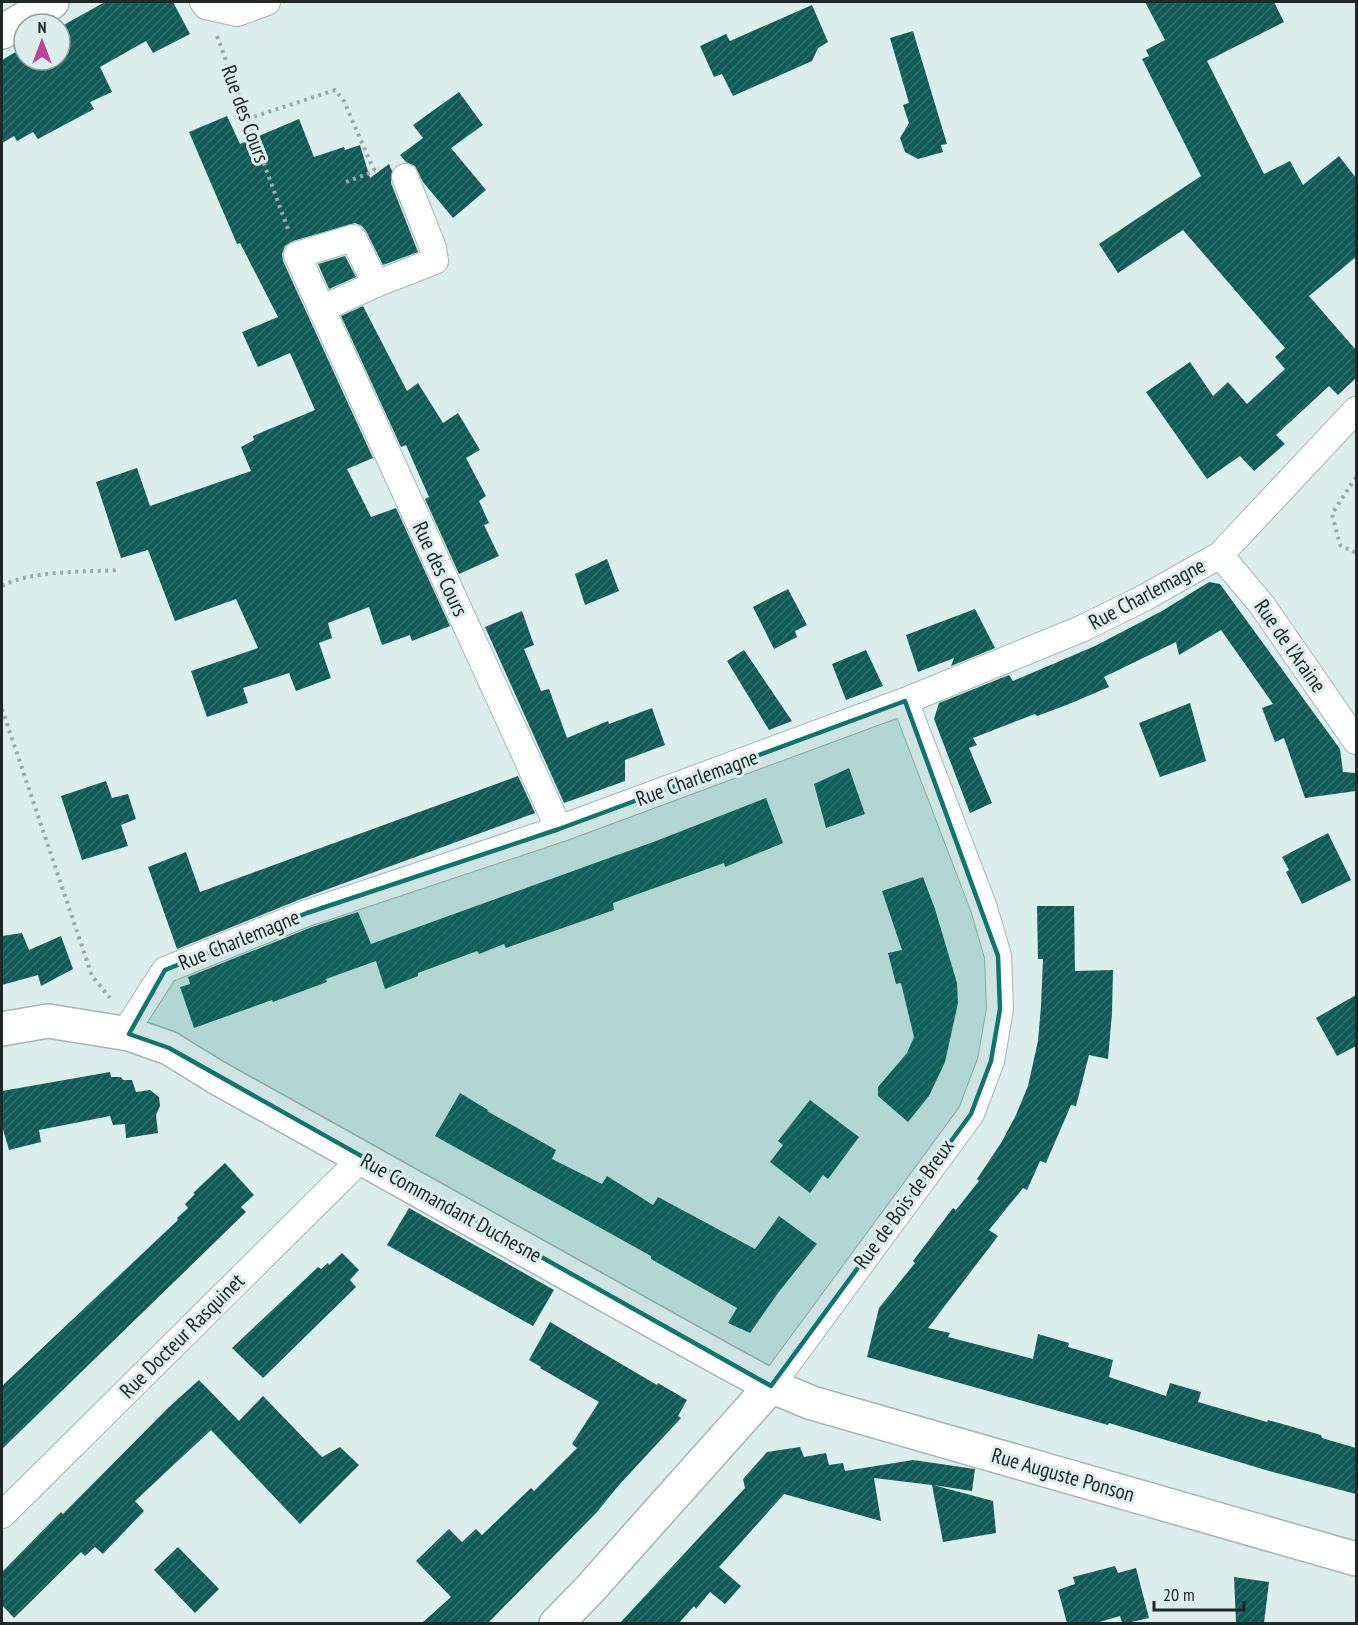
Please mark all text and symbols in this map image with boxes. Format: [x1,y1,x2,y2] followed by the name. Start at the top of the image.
[12,12,72,72] north arrow
[38,17,46,37] text: N
[215,61,276,166] street label: Rue des Cours
[407,517,474,621] street label: Rue des Cours
[1084,552,1210,636] street label: Rue Charlemagne
[1248,594,1332,698] street label: Rue de l'Araine
[632,743,762,812] street label: Rue Charlemagne
[174,903,303,976] street label: Rue Charlemagne
[847,1133,960,1274] street label: Rue de Bois de Breux
[356,1147,546,1269] street label: Rue Commandant Duchesne
[114,1267,250,1404] street label: Rue Docteur Rasquinet
[989,1441,1138,1508] street label: Rue Auguste Ponson
[1154,1574,1244,1612] scale bar
[1163,1583,1195,1606] text: 20 m

